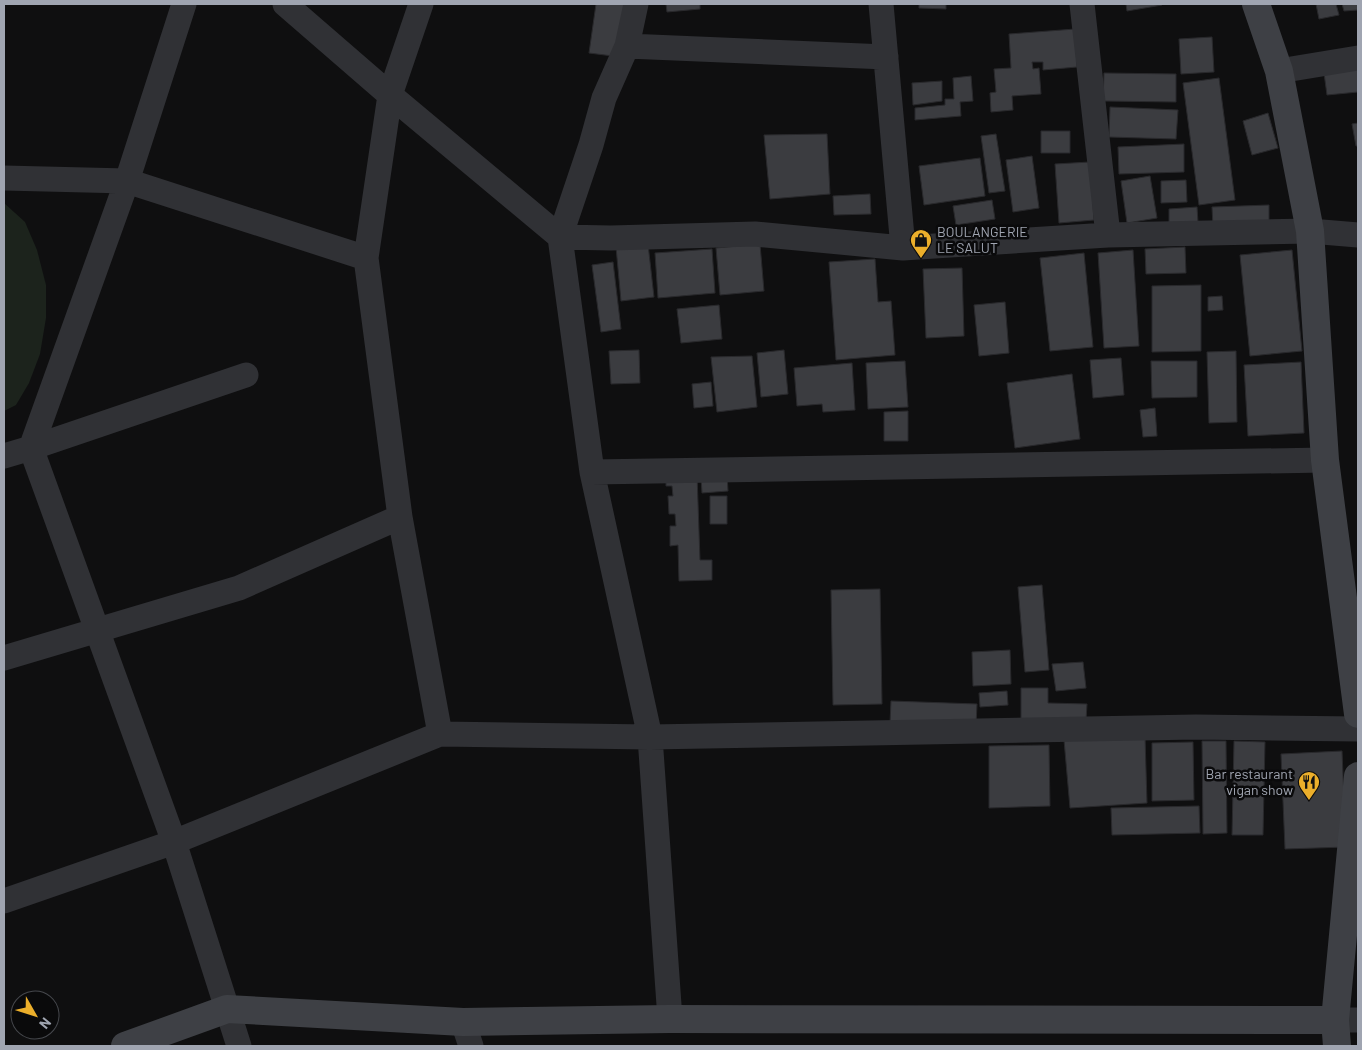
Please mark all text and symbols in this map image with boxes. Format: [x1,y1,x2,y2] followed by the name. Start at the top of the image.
[937,223,1028,256] place label: BOULANGERIE LE SALUT
[909,228,933,259] shop icon: BOULANGERIE LE SALUT
[1206,765,1293,798] place label: Bar restaurant vigan show
[1297,770,1321,801] restaurant icon: Bar restaurant vigan show
[10,990,60,1040] north arrow
[36,1015,55,1032] text: N

